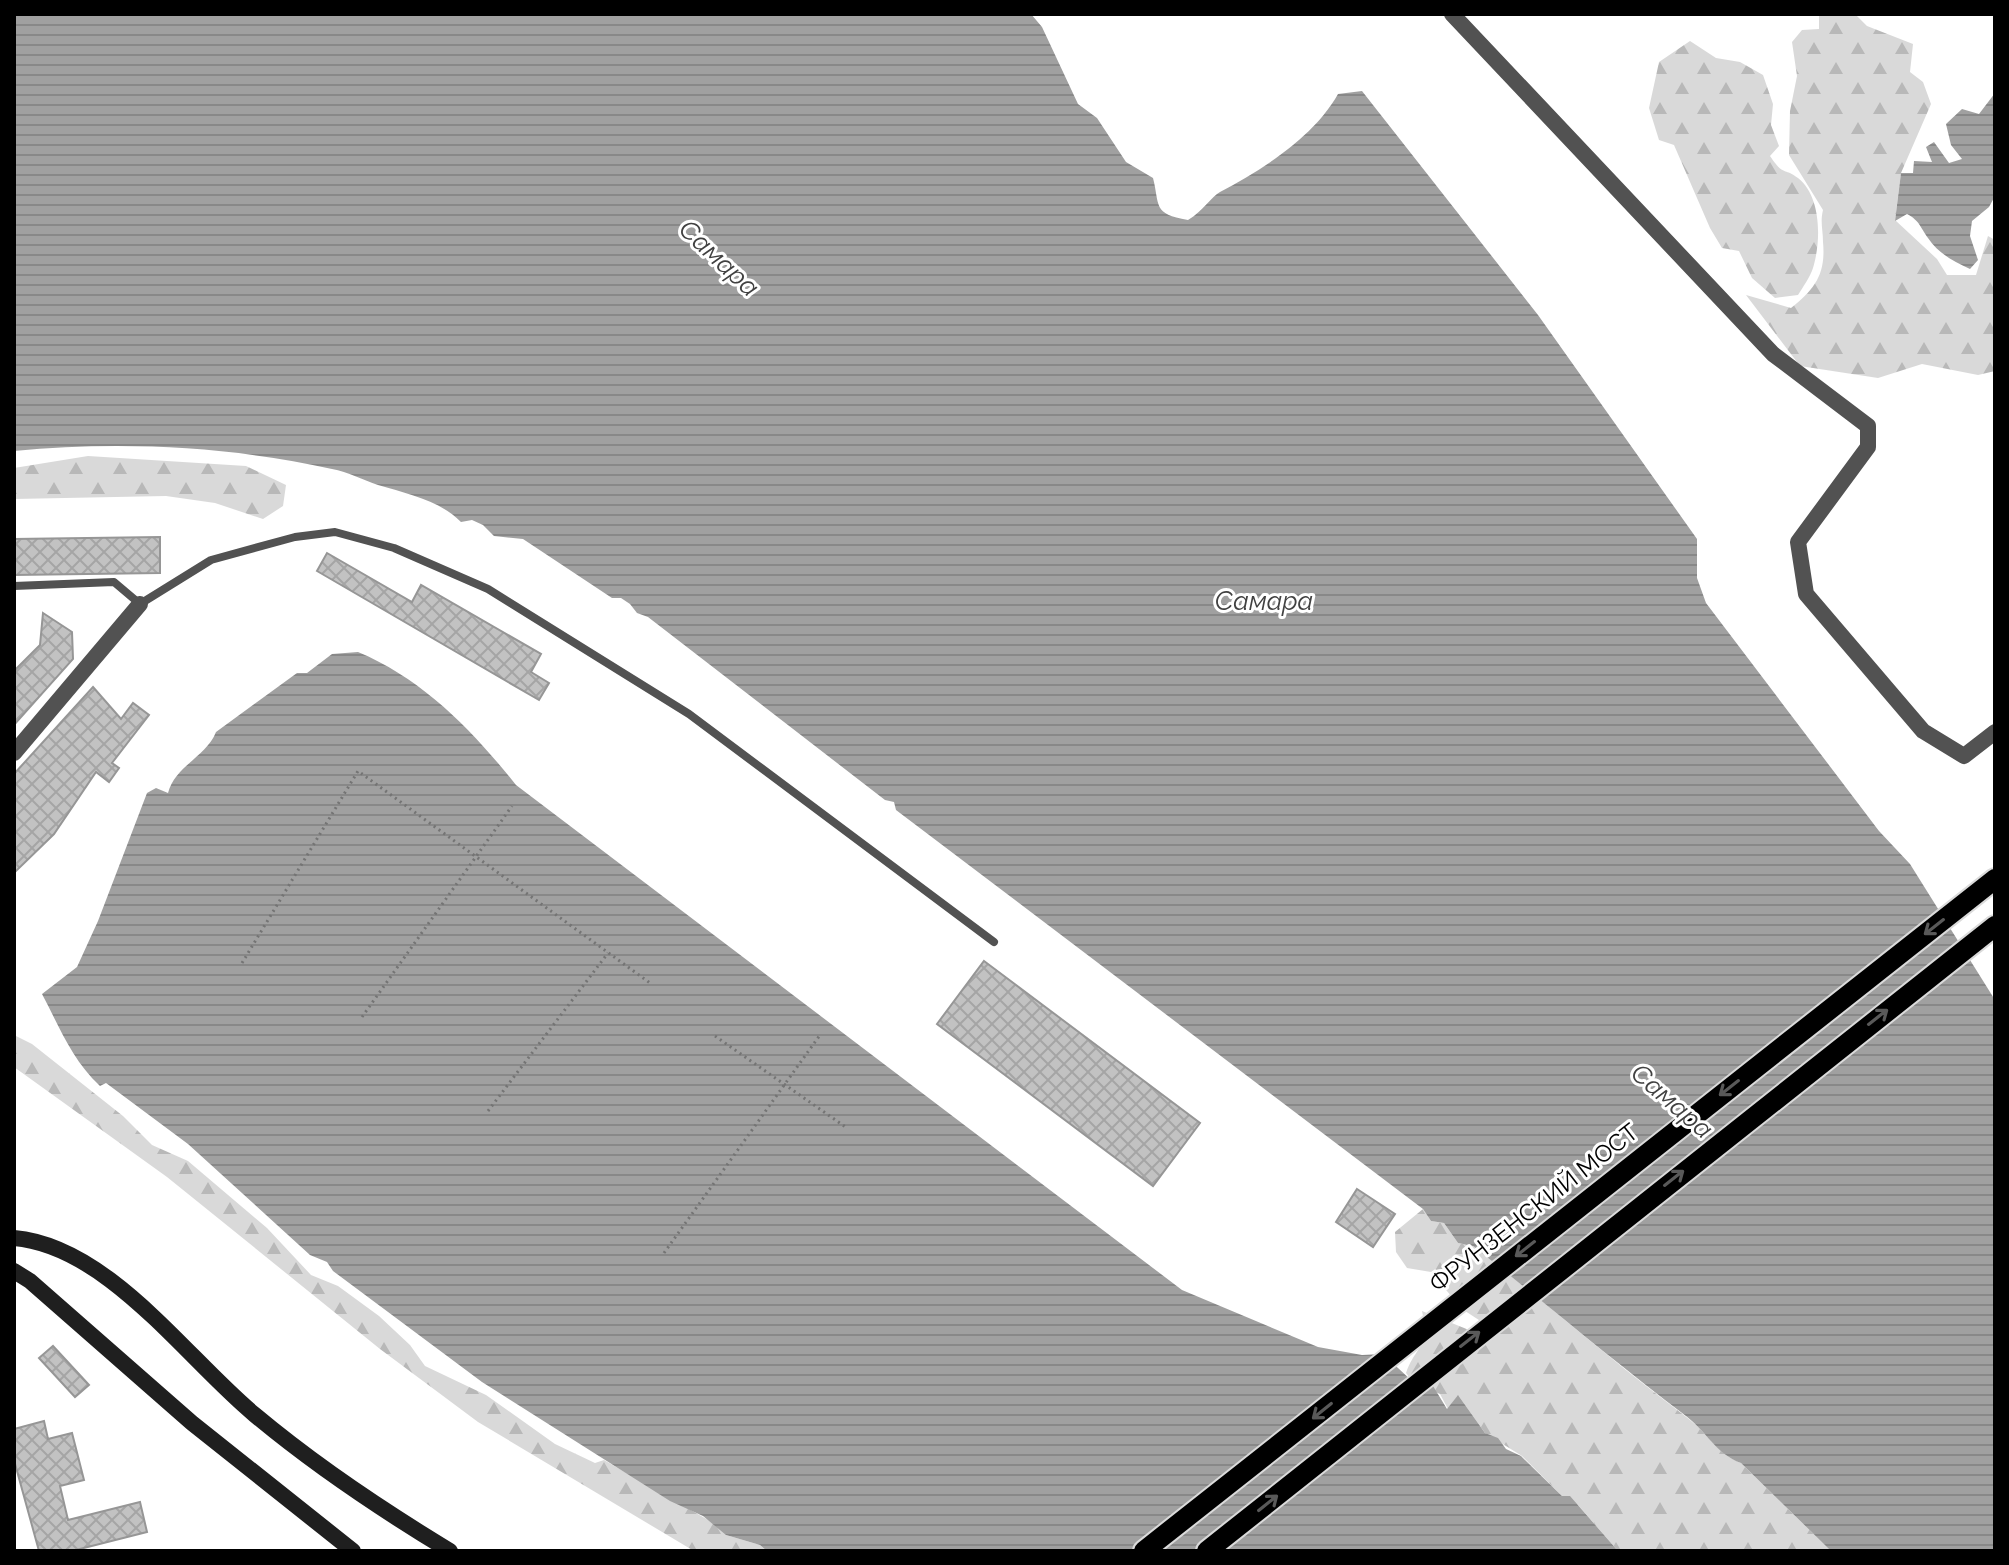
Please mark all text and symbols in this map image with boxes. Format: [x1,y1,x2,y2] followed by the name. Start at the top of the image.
[673,213,765,303] water label: Самара
[1215,586,1313,616] water label: Самара
[1924,918,1945,936] one-way arrow
[1867,1009,1888,1026] one-way arrow
[1625,1057,1719,1145] water label: Самара
[1719,1079,1740,1096] one-way arrow
[1424,1117,1644,1298] street label: ФРУНЗЕНСКИЙ МОСТ
[1663,1170,1684,1187] one-way arrow
[1515,1240,1536,1257] one-way arrow
[1459,1330,1480,1348] one-way arrow
[1312,1402,1333,1419] one-way arrow
[1257,1494,1278,1512] one-way arrow

